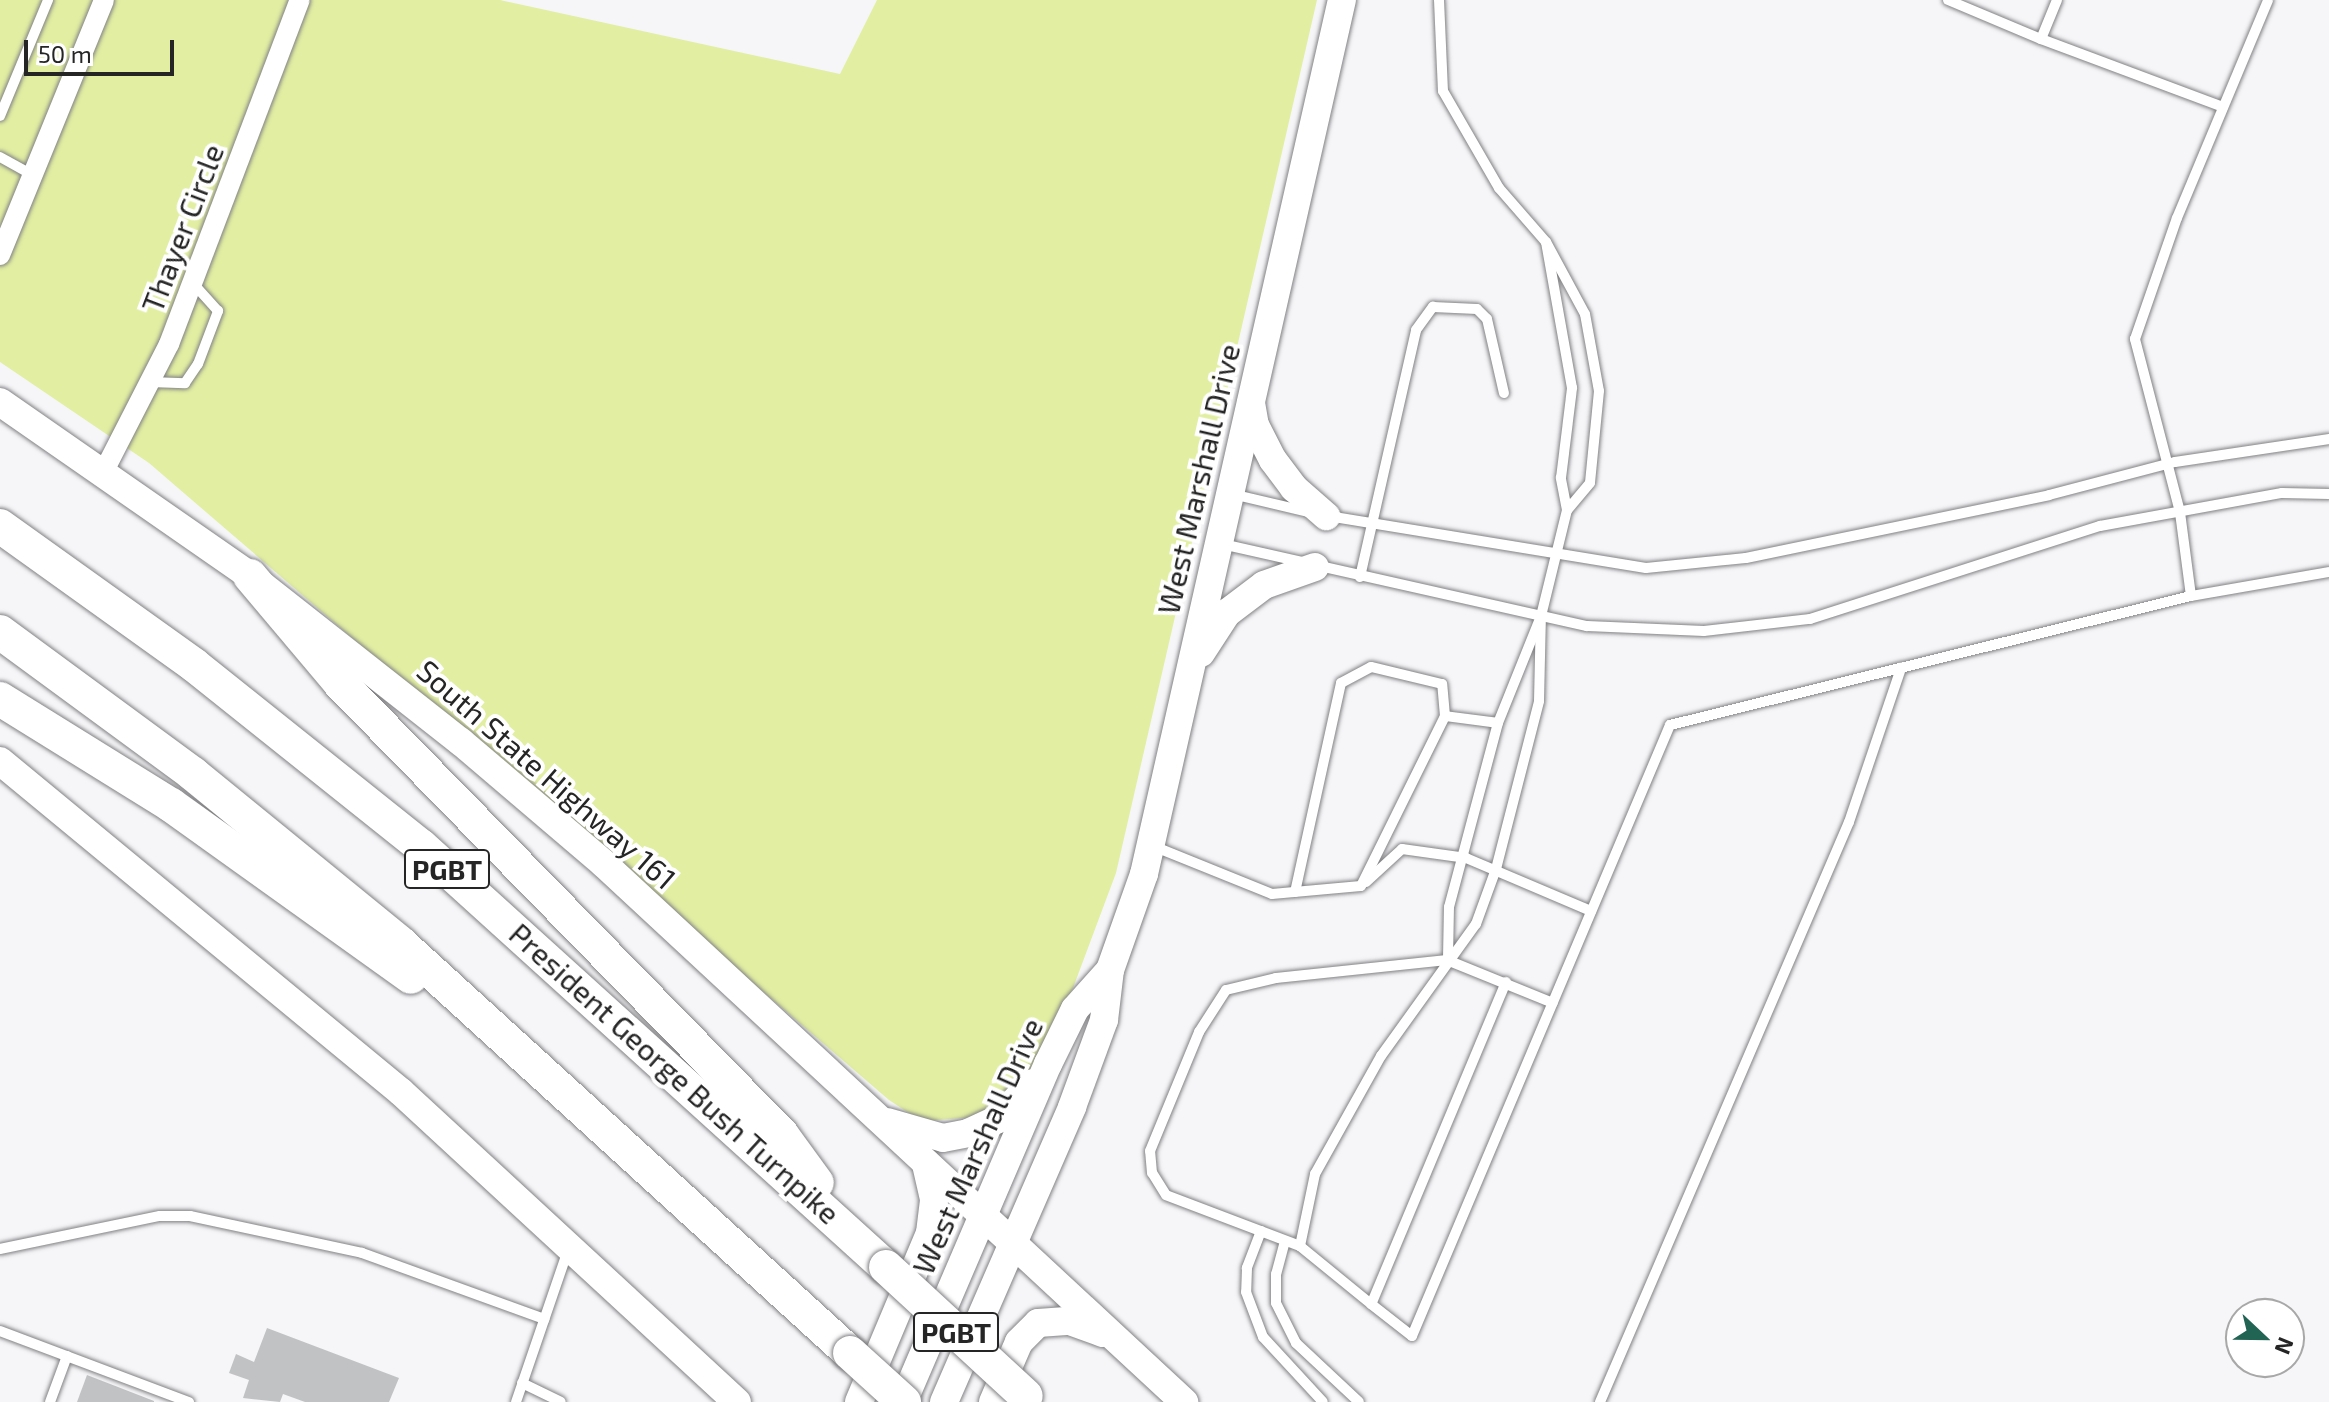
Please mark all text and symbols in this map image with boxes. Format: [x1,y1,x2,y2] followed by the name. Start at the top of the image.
[28,24,178,74] scale bar
[38,39,92,68] text: 50 m
[133,139,231,317] street label: Thayer Circle
[1149,340,1247,618] street label: West Marshall Drive
[410,652,684,896] street label: South State Highway 161
[403,845,491,893] road number: PGBT
[502,915,848,1231] street label: President George Bush Turnpike
[904,1012,1050,1280] street label: West Marshall Drive
[2225,1298,2305,1378] north arrow
[912,1308,1000,1356] road number: PGBT
[2270,1334,2300,1358] text: N

